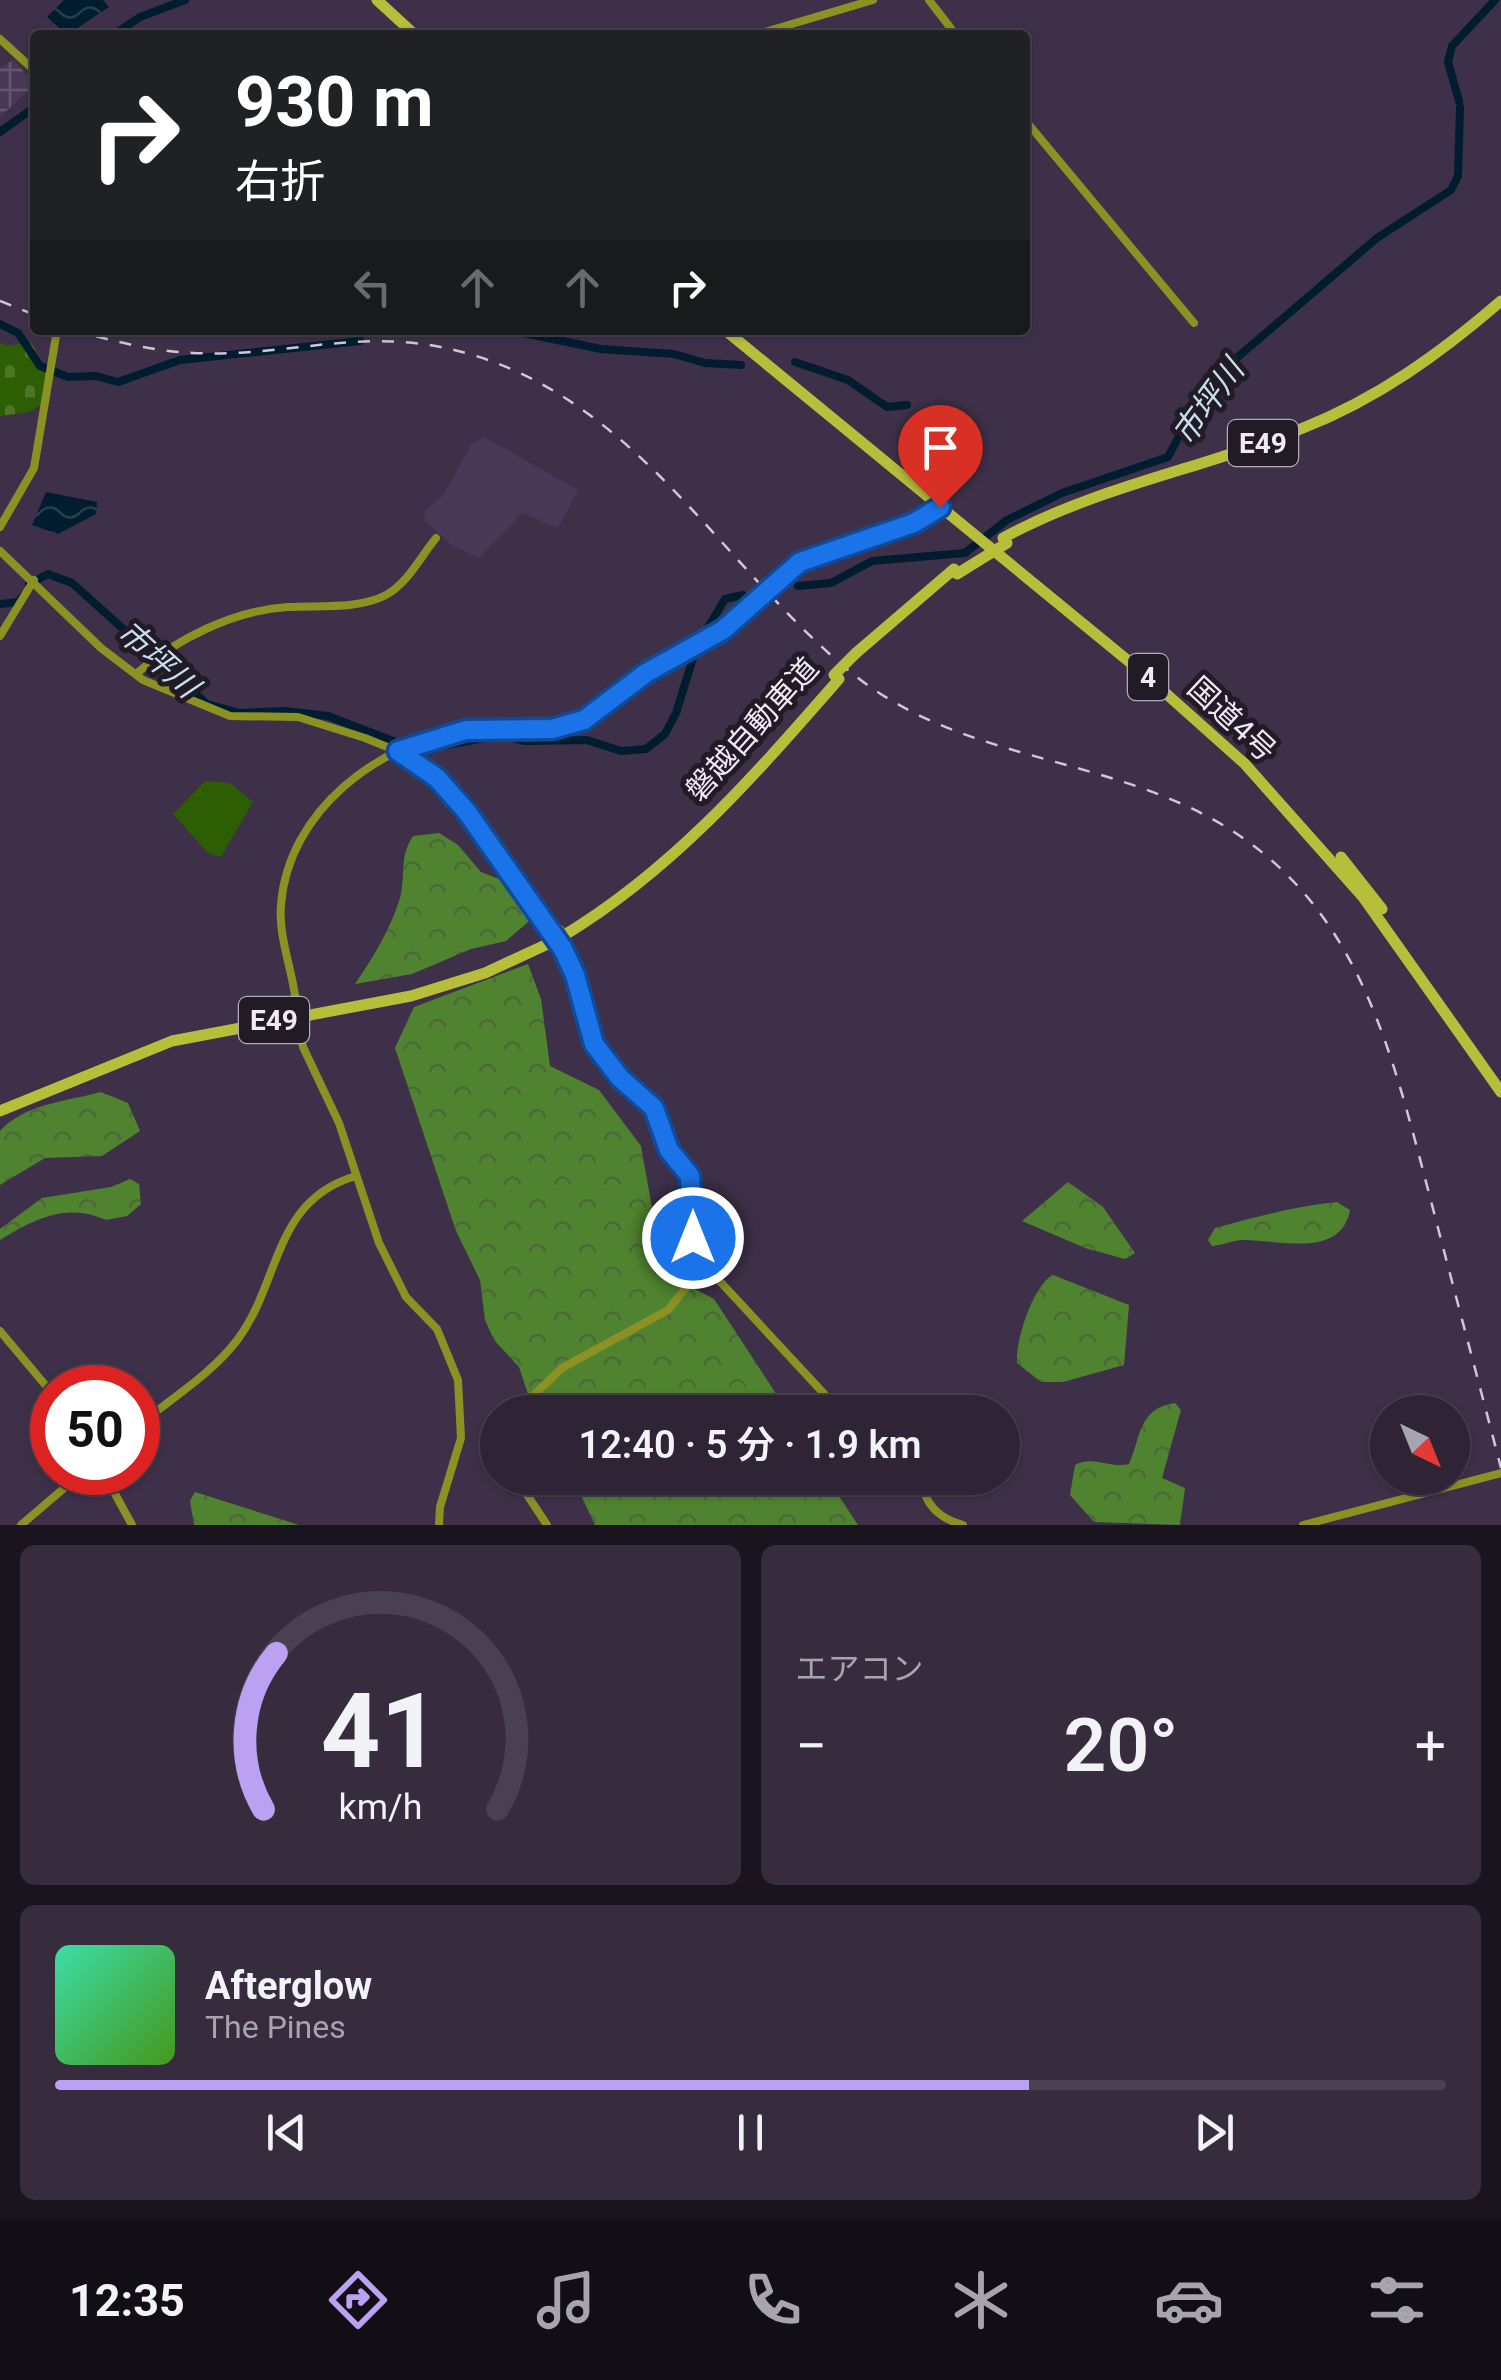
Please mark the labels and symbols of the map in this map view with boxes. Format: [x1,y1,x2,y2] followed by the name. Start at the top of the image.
[1164,350,1253,452] water label: 市坪川
[898,405,983,508] pin
[1228,420,1298,466] road number: E49
[110,613,209,707] water label: 市坪川
[679,650,825,808] street label: 磐越自動車道
[1128,654,1168,700] road number: 4
[1181,670,1283,768] street label: 国道4号
[239,997,309,1043] road number: E49
[641,1186,745,1290] position arrow
[30,1365,160,1495] speed limit sign: 50
[1370,1395,1470,1495] north arrow

